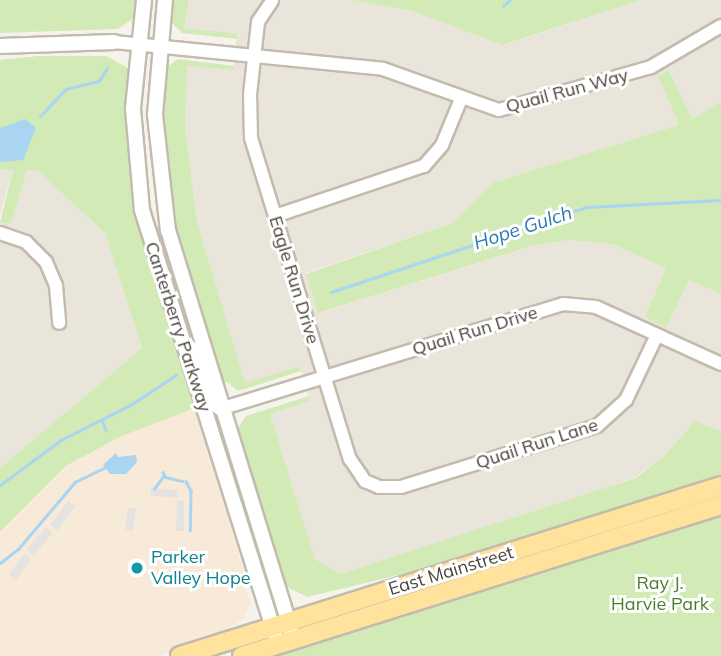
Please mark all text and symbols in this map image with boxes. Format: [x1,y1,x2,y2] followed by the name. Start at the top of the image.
[504,64,630,118] street label: Quail Run Way
[471,201,575,255] water label: Hope Gulch
[264,214,324,346] street label: Eagle Run Drive
[140,239,216,415] street label: Canterberry Parkway
[410,302,540,360] street label: Quail Run Drive
[473,414,601,474] street label: Quail Run Lane
[386,542,516,600] street label: East Mainstreet
[151,547,250,590] place label: Parker Valley Hope
[129,560,145,576] marker: Parker Valley Hope
[611,573,709,616] park label: Ray J. Harvie Park

